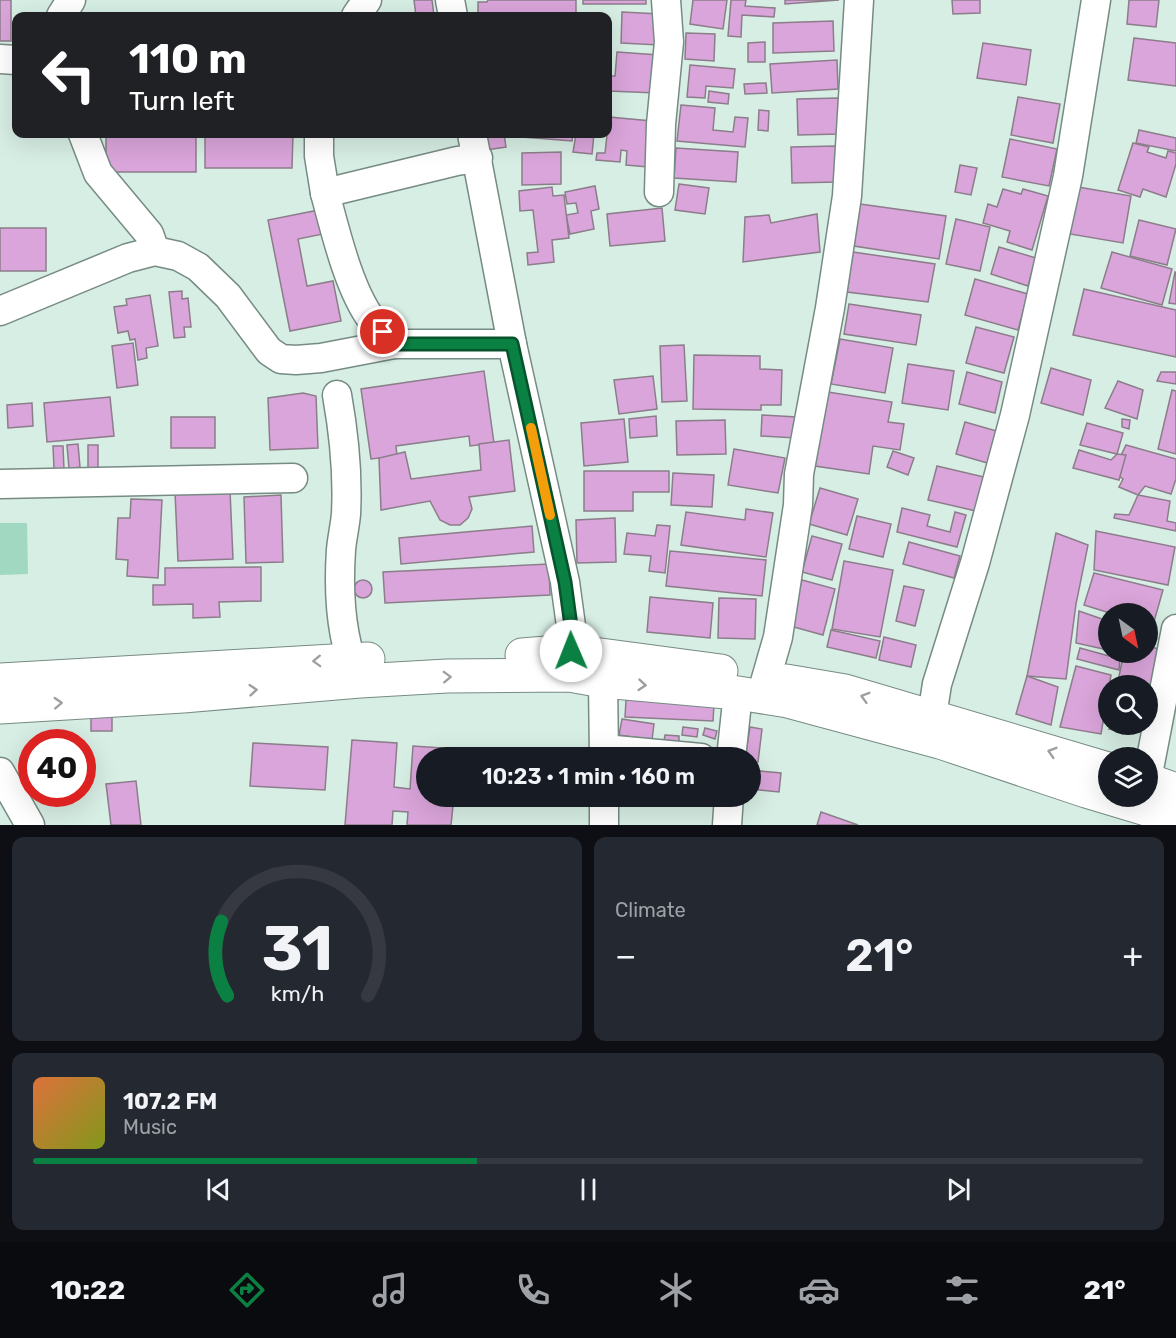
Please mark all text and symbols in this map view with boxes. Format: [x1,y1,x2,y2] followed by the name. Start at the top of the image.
[129,34,247,84] text: 110 m
[30,36,108,114] icon: left
[129,85,234,117] text: Turn left
[357,306,408,357] pin
[366,315,399,348] icon: arrive
[1098,603,1158,663] north arrow
[1098,603,1158,807] map controls
[539,619,603,683] position arrow
[313,655,322,668] one-way arrow
[443,670,452,683] one-way arrow
[1098,675,1158,735] button: search
[637,678,646,691] one-way arrow
[248,684,257,697] one-way arrow
[860,692,871,704] one-way arrow
[54,697,63,710] one-way arrow
[18,729,96,807] speed limit sign: 40
[1048,747,1058,759] one-way arrow
[1098,747,1158,807] button: layers
[482,763,695,790] text: 10:23 · 1 min · 160 m
[615,898,686,922] text: Climate
[261,912,333,986] text: 31
[845,929,914,982] text: 21°
[615,936,636,975] text: −
[1122,936,1143,975] text: +
[270,981,324,1006] text: km/h
[123,1088,217,1115] text: 107.2 FM
[123,1115,177,1139] text: Music
[202,1173,235,1206] icon: previous
[572,1173,605,1206] icon: pause
[942,1173,975,1206] icon: next
[226,1269,268,1311] icon: directions
[369,1269,411,1311] icon: music
[512,1269,554,1311] icon: phone
[655,1269,697,1311] icon: climate
[798,1269,840,1311] icon: car
[941,1269,983,1311] icon: filters
[50,1274,125,1306] text: 10:22
[1083,1274,1126,1306] text: 21°

